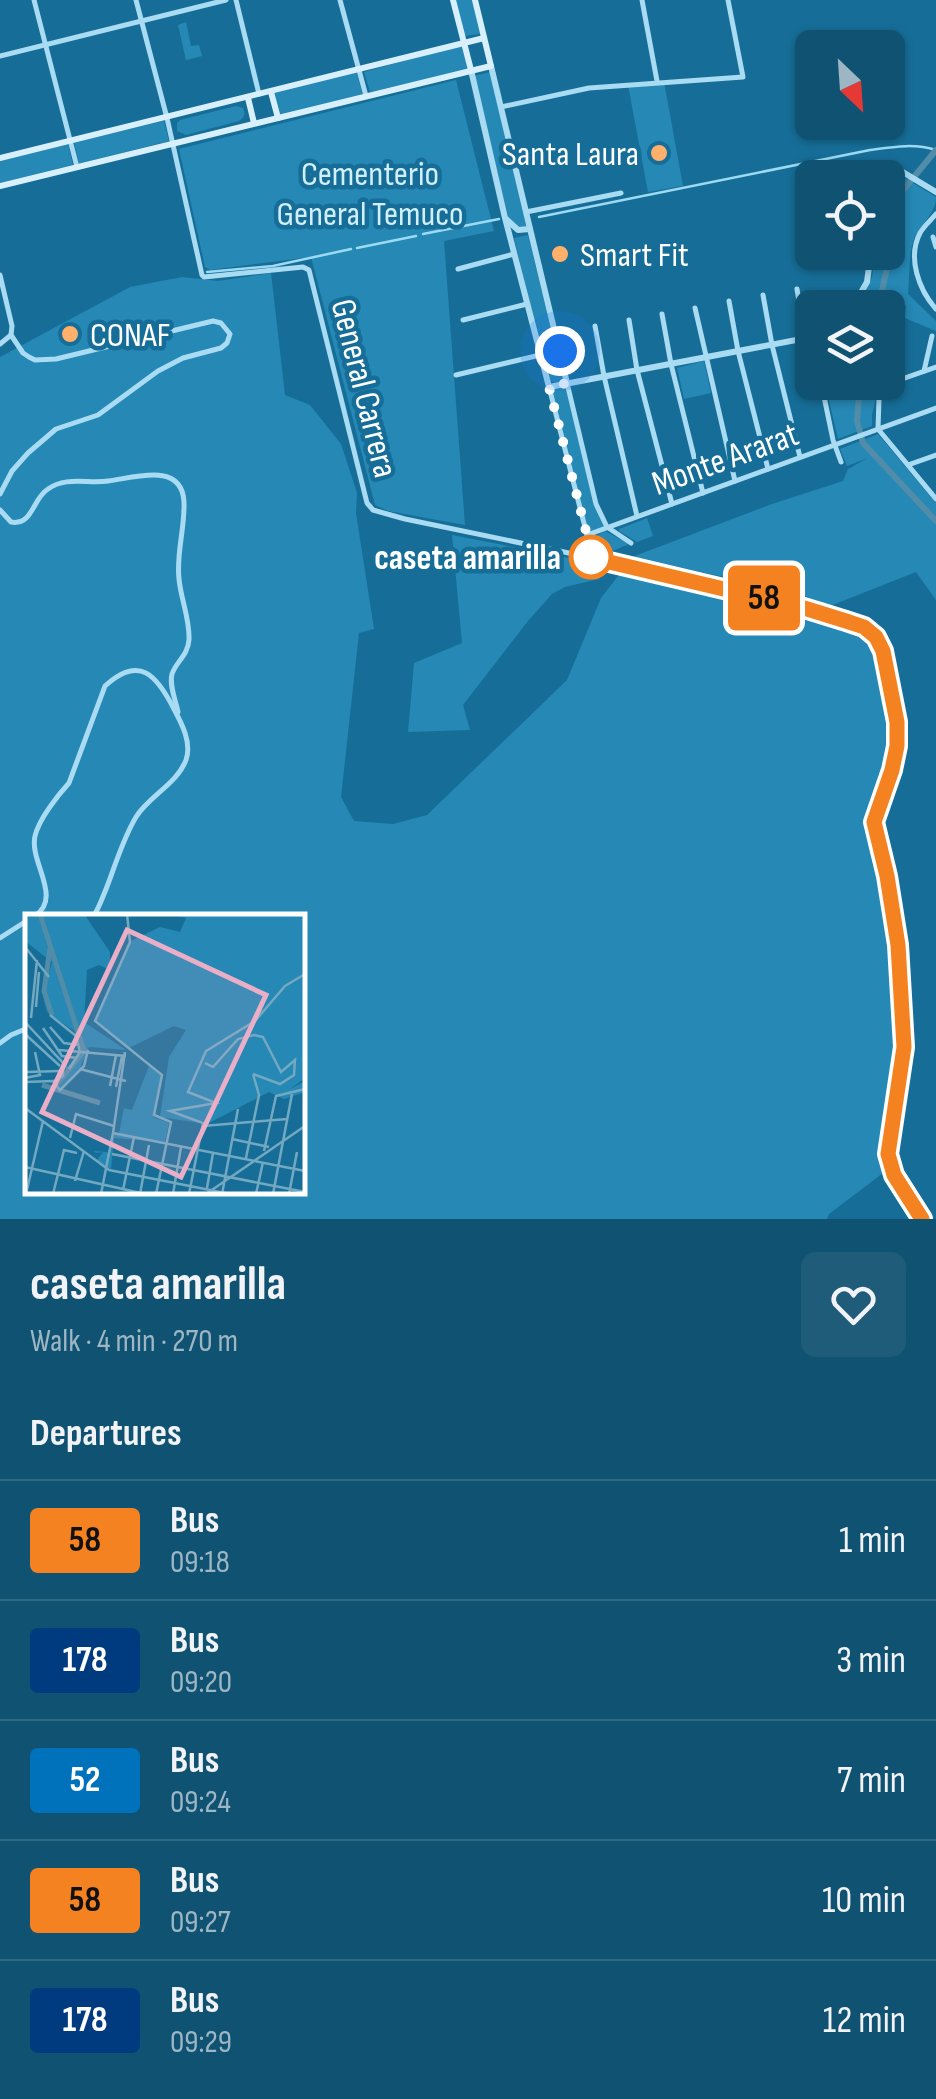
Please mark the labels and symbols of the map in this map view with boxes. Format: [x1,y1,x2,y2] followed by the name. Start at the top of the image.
[795,30,905,140] north arrow
[502,133,639,176] place label: Santa Laura
[648,142,670,164] marker: Santa Laura
[276,153,464,236] park label: Cementerio General Temuco
[580,234,689,277] place label: Smart Fit
[549,243,571,265] marker: Smart Fit
[321,295,406,482] street label: General Carrera
[90,314,171,357] place label: CONAF
[59,323,81,345] marker: CONAF
[535,326,585,376] your location
[646,413,805,506] street label: Monte Ararat
[570,536,612,578] marker: caseta amarilla
[374,537,561,580] place label: caseta amarilla
[719,566,809,630] line badge: 58
[25,914,305,1194] inset map

